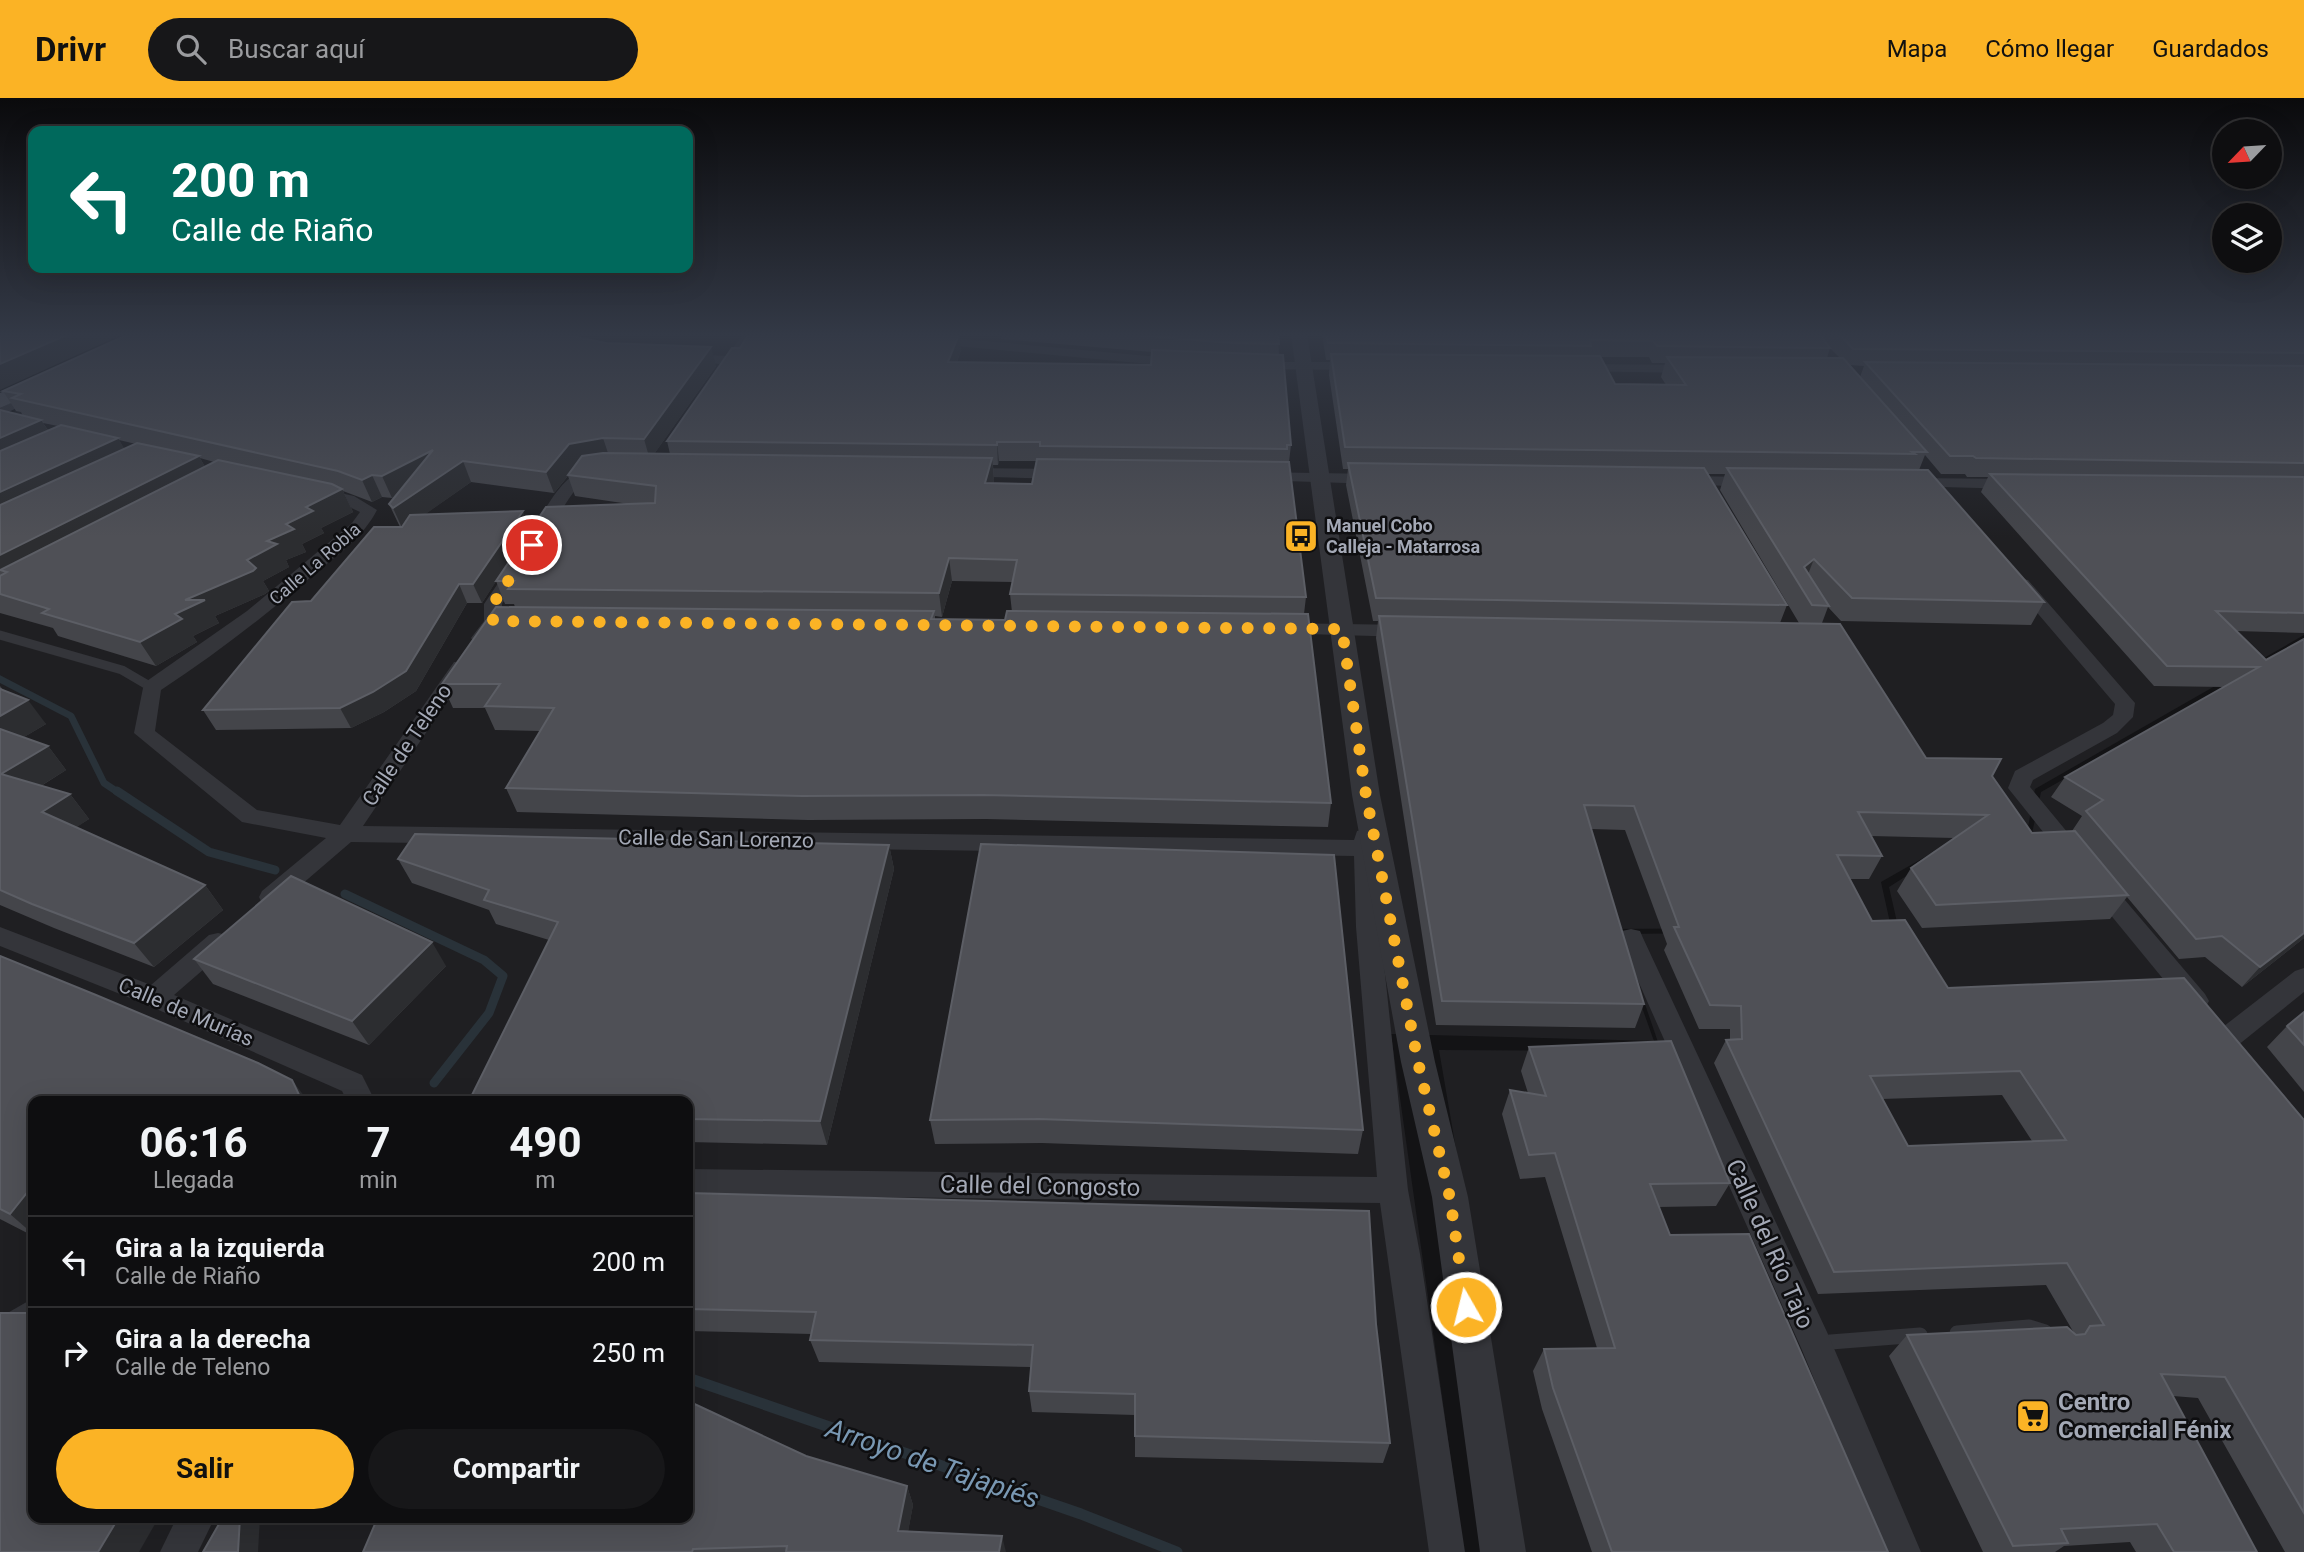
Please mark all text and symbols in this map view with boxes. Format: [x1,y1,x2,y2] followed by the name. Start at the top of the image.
[148,18,638,81] search box
[35,30,106,69] text: Drivr
[172,30,210,68] icon: search
[228,34,365,64] text: Buscar aquí
[1887,35,1947,63] text: Mapa
[1985,35,2114,63] text: Cómo llegar
[2152,35,2269,63] text: Guardados
[2212,119,2282,189] north arrow
[2212,119,2282,273] map controls
[171,152,310,209] text: 200 m
[56,154,147,245] icon: left
[2212,203,2282,273] button: layers
[171,211,373,249] text: Calle de Riaño
[502,515,562,575] pin
[1326,515,1480,557] place label: Manuel Cobo Calleja - Matarrosa
[1282,517,1320,555] bus stop icon: Manuel Cobo Calleja - Matarrosa
[265,518,365,609] street label: Calle La Robla
[513,526,551,564] icon: arrive
[357,679,457,811] street label: Calle de Teleno
[618,825,814,853] street label: Calle de San Lorenzo
[115,973,257,1051] street label: Calle de Murías
[140,1118,248,1167] text: 06:16
[366,1118,391,1167] text: 7
[509,1118,582,1167] text: 490
[1720,1155,1820,1333] street label: Calle del Río Tajo
[153,1167,234,1194] text: Llegada
[359,1167,398,1194] text: min
[535,1167,555,1194] text: m
[940,1170,1140,1202] street label: Calle del Congosto
[115,1233,325,1263] text: Gira a la izquierda
[56,1243,94,1281] icon: left
[592,1247,665,1277] text: 200 m
[115,1263,261,1290] text: Calle de Riaño
[1429,1270,1503,1344] position arrow
[115,1324,311,1354] text: Gira a la derecha
[56,1334,94,1372] icon: right
[592,1338,665,1368] text: 250 m
[115,1354,270,1381] text: Calle de Teleno
[2058,1388,2232,1444] place label: Centro Comercial Fénix
[2014,1397,2052,1435] supermarket icon: Centro Comercial Fénix
[820,1411,1044,1515] water label: Arroyo de Tajapiés
[56,1429,354,1509] button: Salir
[368,1429,665,1509] button: Compartir

